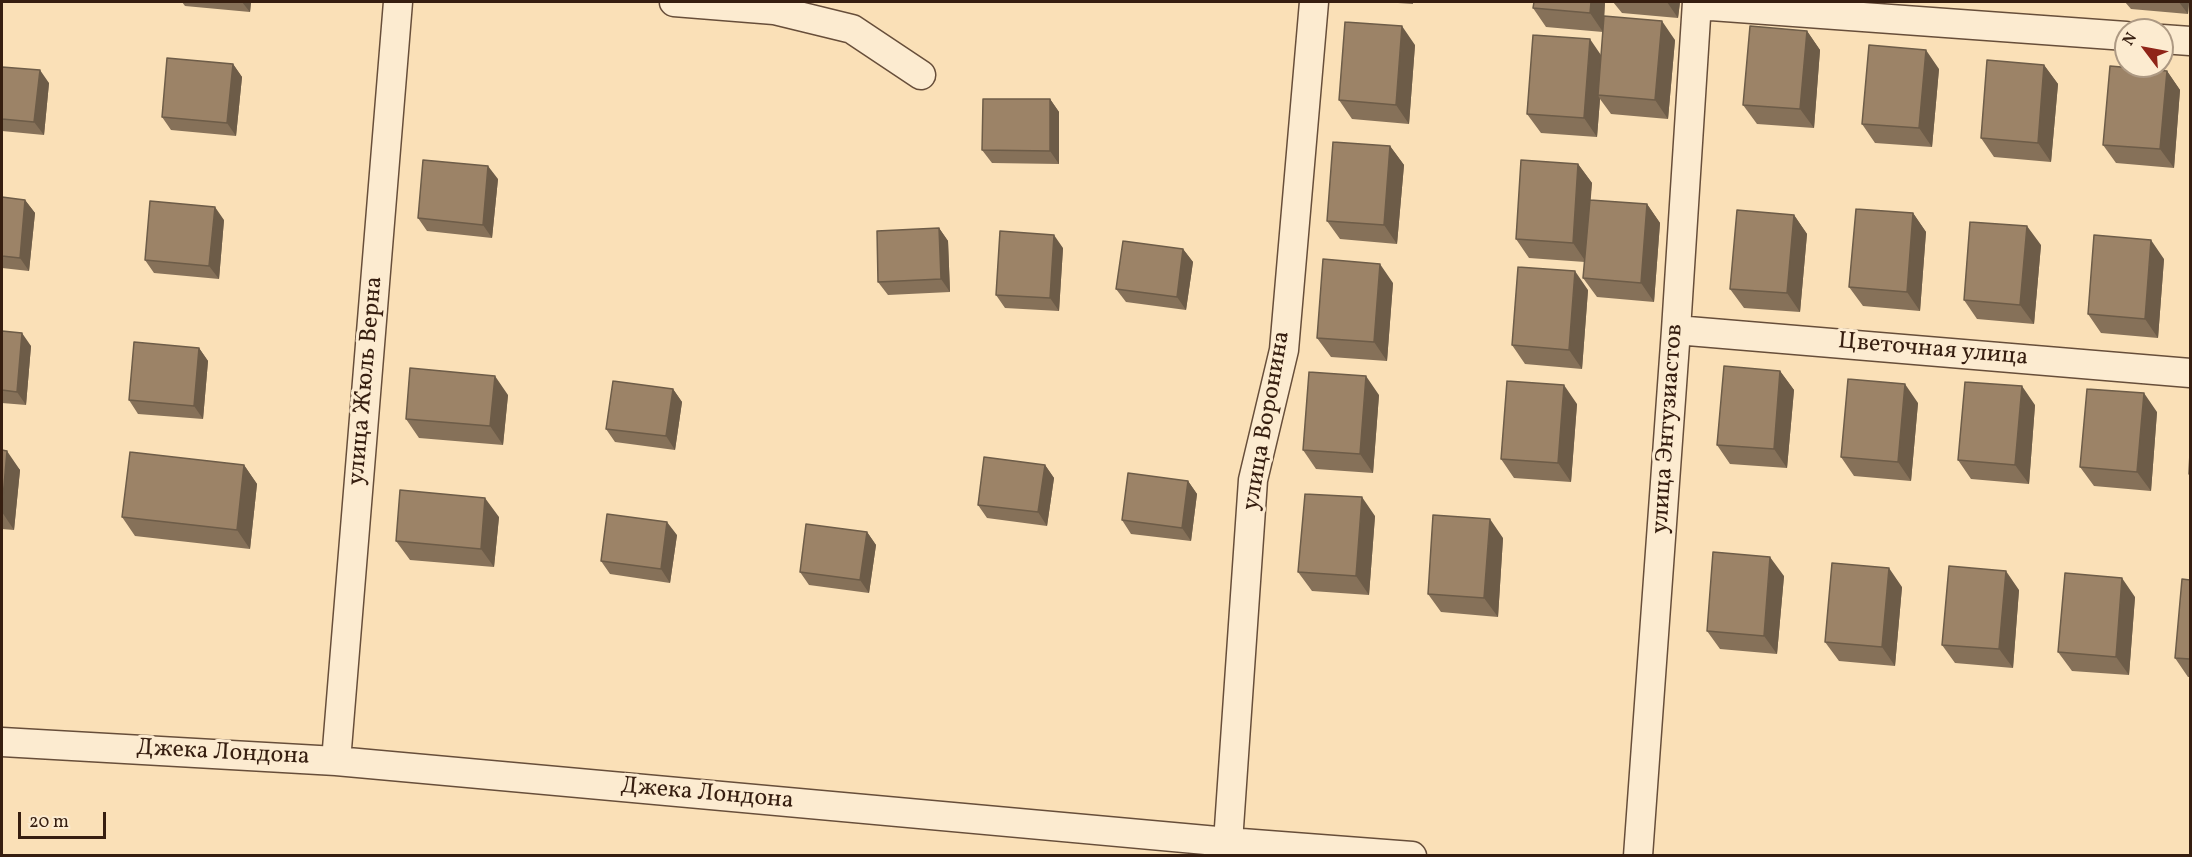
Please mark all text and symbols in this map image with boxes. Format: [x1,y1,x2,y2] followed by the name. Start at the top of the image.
[2114,18,2174,78] north arrow
[2118,29,2143,50] text: N
[344,275,390,487] street label: улица Жюль Верна
[1647,323,1691,535] street label: улица Энтузиастов
[1837,328,2029,374] street label: Цветочная улица
[1238,329,1298,513] street label: улица Воронина
[136,735,310,773] street label: Джека Лондона
[619,773,795,817] street label: Джека Лондона
[21,800,110,838] scale bar
[29,810,69,835] text: 20 m

